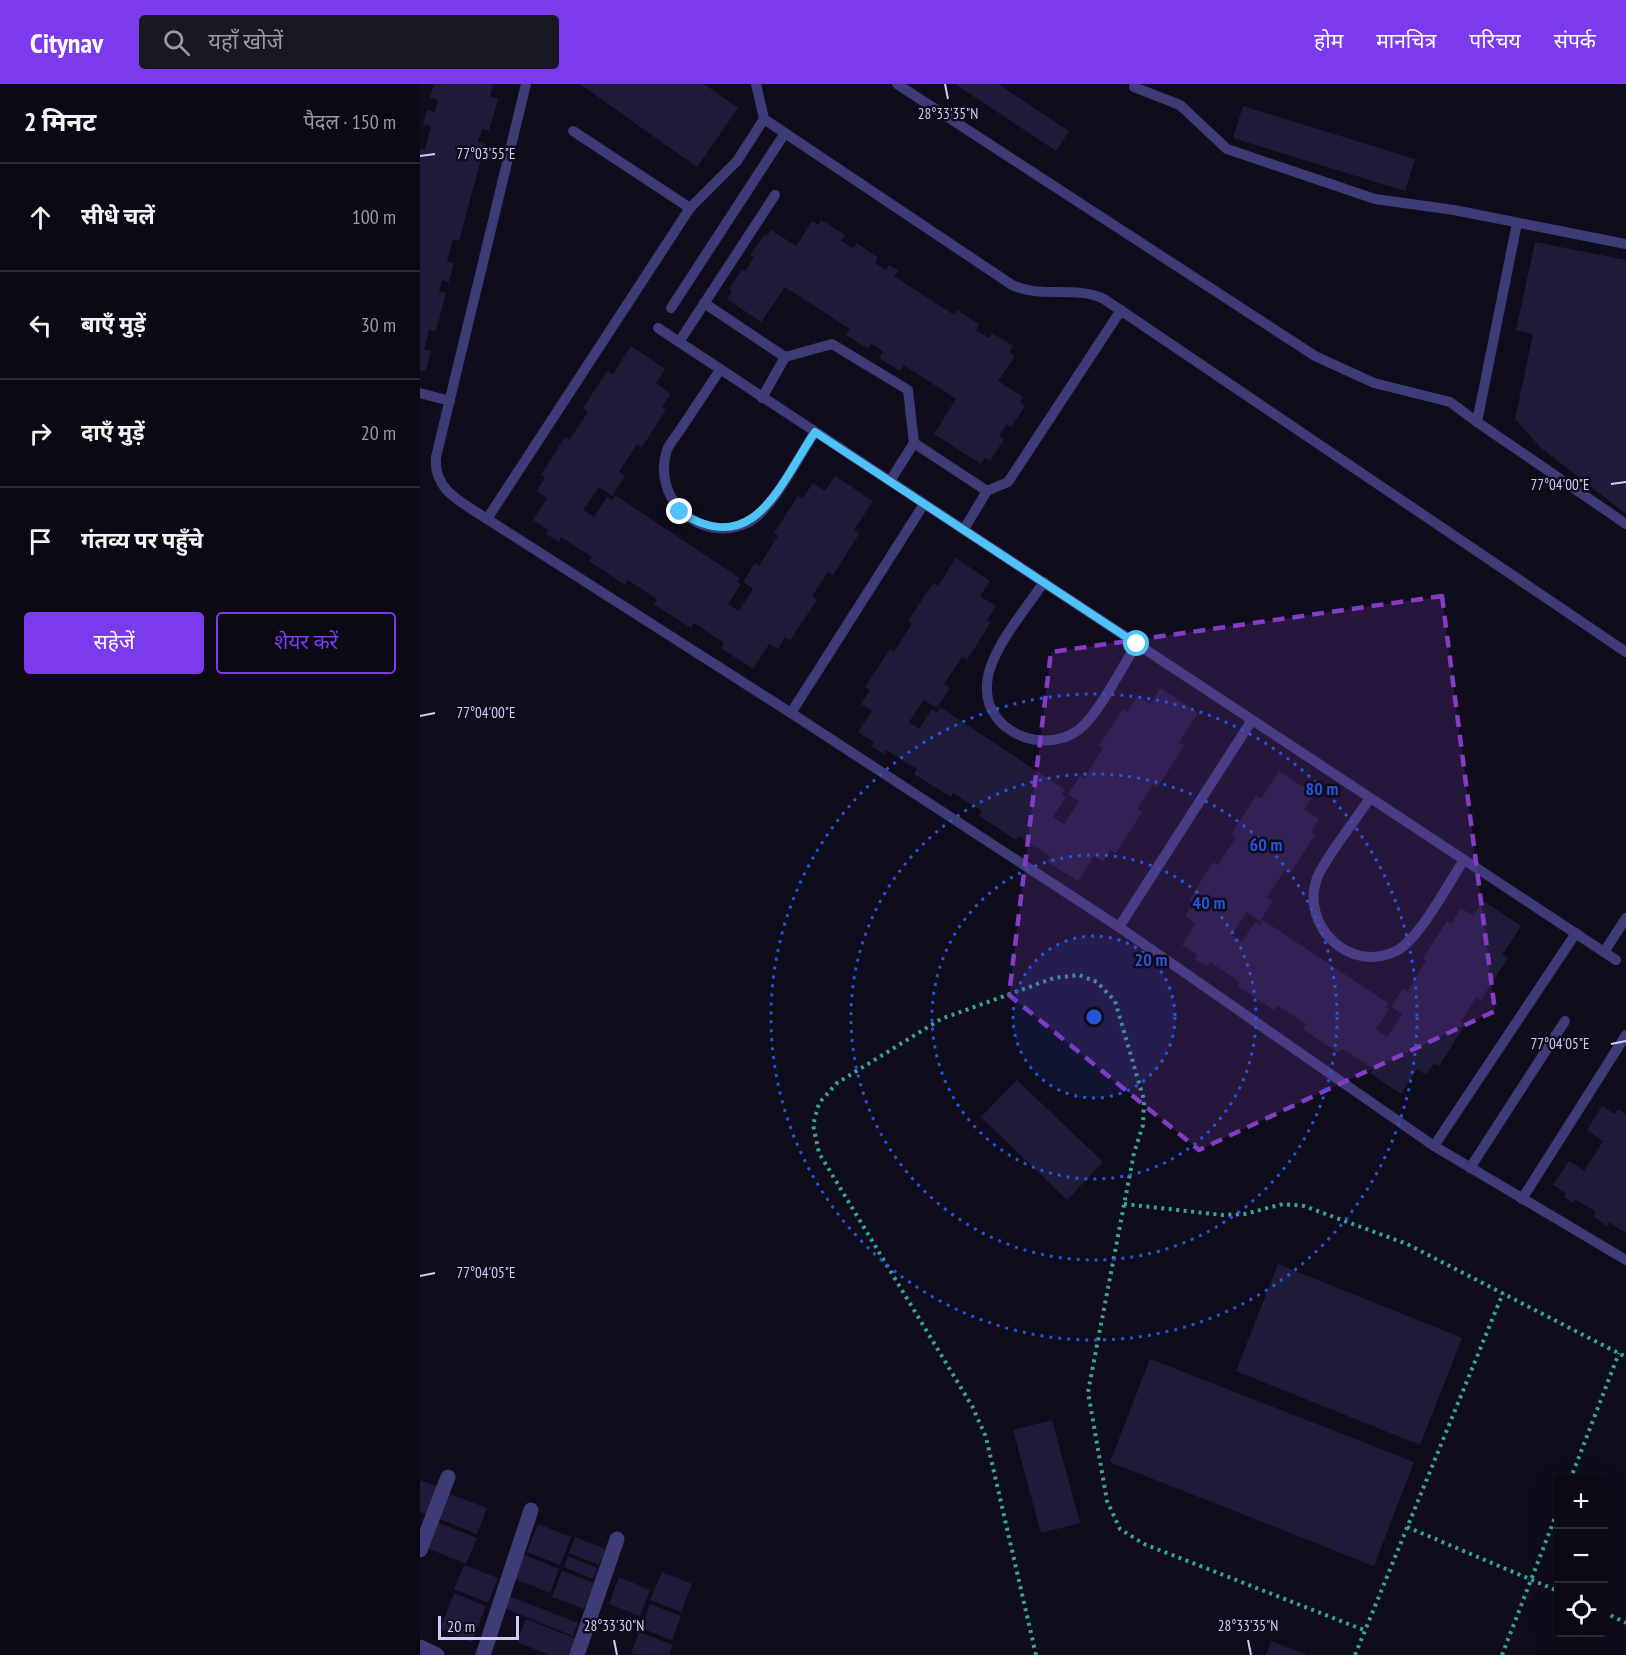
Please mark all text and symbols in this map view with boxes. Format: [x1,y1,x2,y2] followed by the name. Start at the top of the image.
[139,15,559,69] search box
[30,24,103,61] text: Citynav
[160,26,193,59] icon: search
[208,27,283,55] text: यहाँ खोजें
[1314,27,1343,54] text: होम
[1376,27,1436,54] text: मानचित्र
[1469,27,1521,54] text: परिचय
[1554,27,1596,54] text: संपर्क
[918,104,978,123] text: 28°33'35"N
[24,105,96,138] text: 2 मिनट
[303,109,396,135] text: पैदल · 150 m
[456,144,516,163] text: 77°03'55"E
[24,201,57,234] icon: ahead
[81,202,155,230] text: सीधे चलें
[352,204,396,230] text: 100 m
[24,309,57,342] icon: left
[81,310,146,338] text: बाएँ मुड़ें
[361,312,396,338] text: 30 m
[24,417,57,450] icon: right
[81,418,145,446] text: दाएँ मुड़ें
[361,420,396,446] text: 20 m
[1530,475,1590,494] text: 77°04'00"E
[666,498,692,524] route end
[24,525,57,558] icon: arrive
[81,526,203,554] text: गंतव्य पर पहुँचे
[24,612,204,674] button: सहेजें
[216,612,396,674] button: शेयर करें
[1123,630,1149,656] route start
[456,703,516,722] text: 77°04'00"E
[1306,777,1338,800] text: 80 m
[1250,833,1282,856] text: 60 m
[1193,891,1225,914] text: 40 m
[1135,948,1167,971] text: 20 m
[1084,1007,1104,1027] centre of rings
[1530,1034,1590,1053] text: 77°04'05"E
[456,1263,516,1282] text: 77°04'05"E
[1554,1475,1608,1637] map controls
[1554,1475,1608,1529] button: +
[1554,1529,1608,1583] button: −
[1554,1583,1608,1637] button: locate
[438,1613,519,1640] scale bar
[447,1616,475,1636] text: 20 m
[584,1616,644,1635] text: 28°33'30"N
[1218,1616,1278,1635] text: 28°33'35"N

